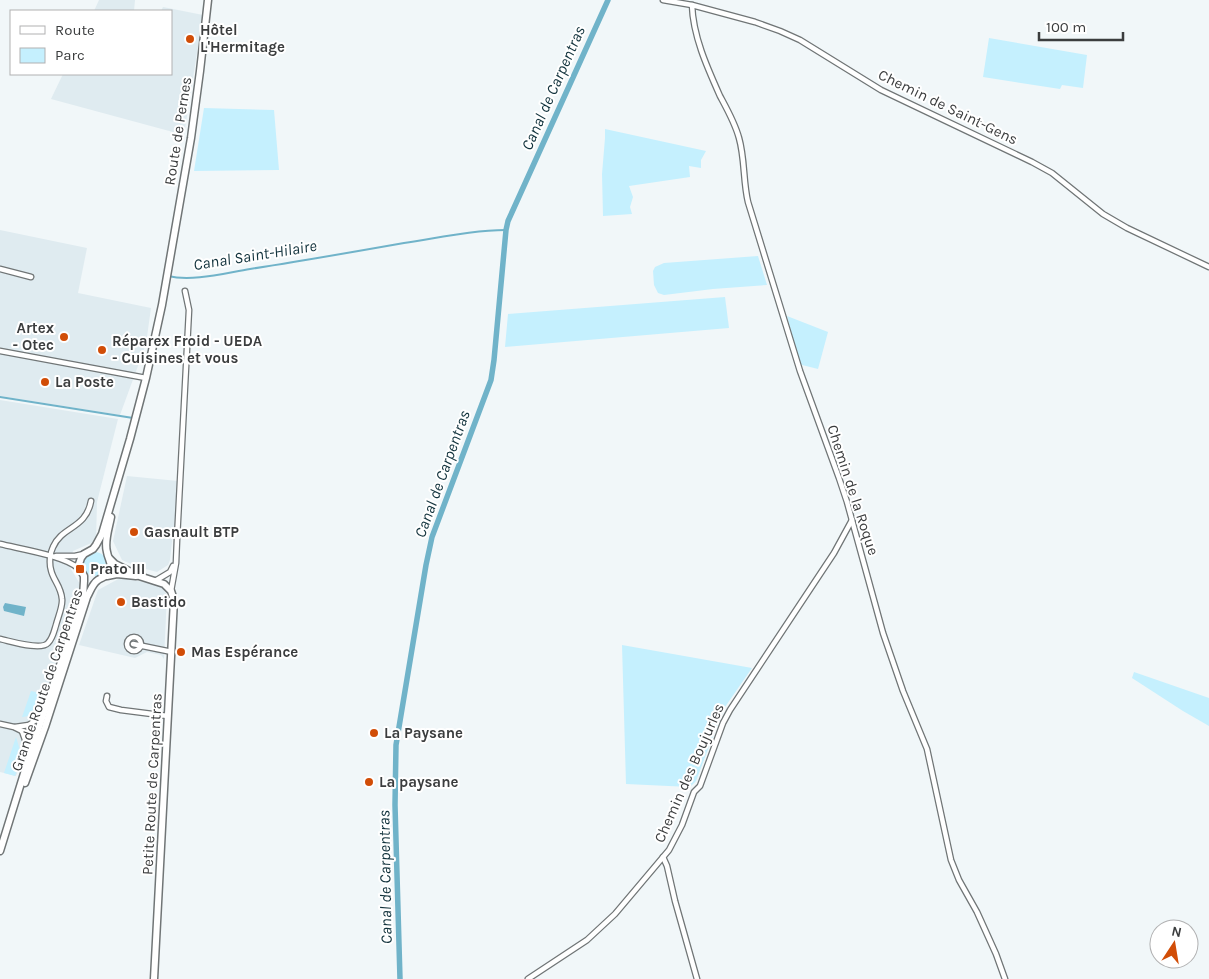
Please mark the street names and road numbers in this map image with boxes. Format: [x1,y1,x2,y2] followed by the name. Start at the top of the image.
[875,65,1021,149] street label: Chemin de Saint-Gens
[161,75,195,187] street label: Route de Pernes
[823,422,883,558] street label: Chemin de la Roque
[7,586,87,774] street label: Grande Route de Carpentras
[138,693,166,875] street label: Petite Route de Carpentras
[650,701,728,845] street label: Chemin des Boujurles

